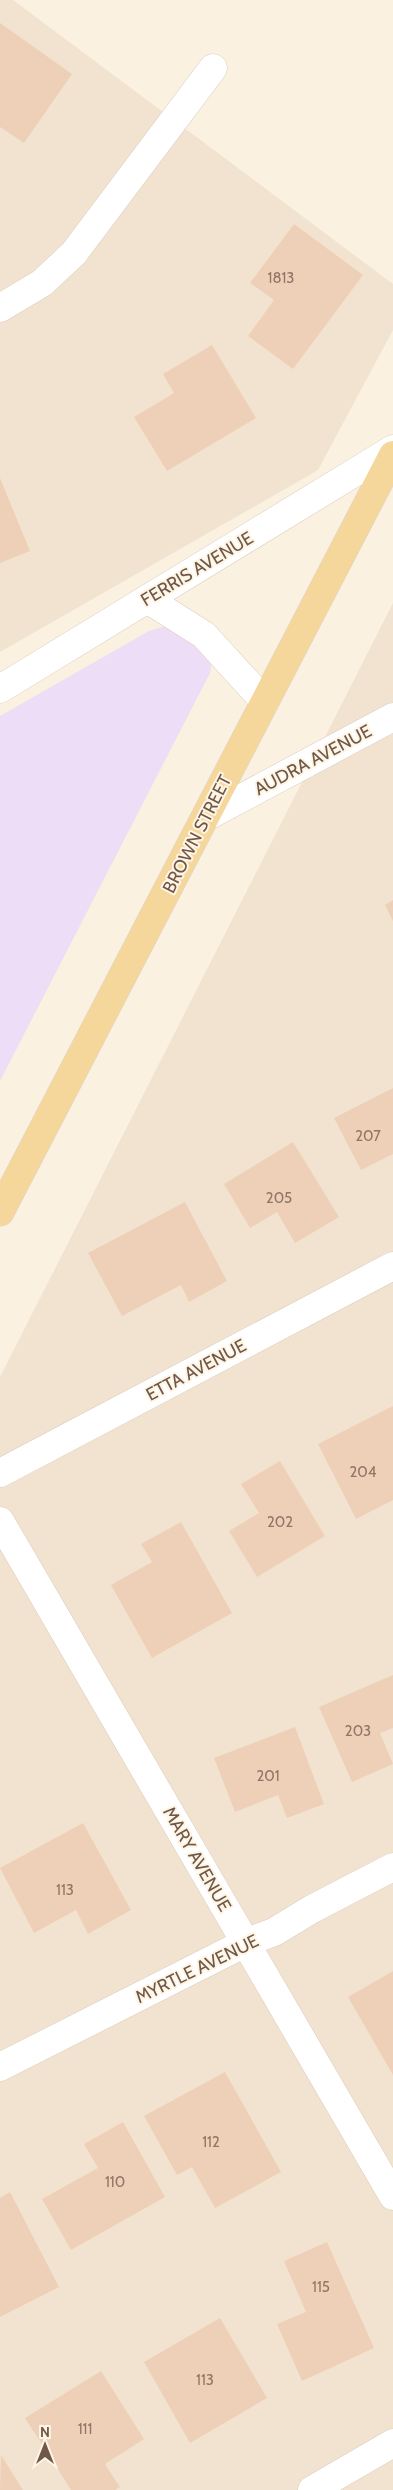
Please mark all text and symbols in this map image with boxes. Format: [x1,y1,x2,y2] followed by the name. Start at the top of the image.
[268,269,295,287] house number: 1813
[137,527,257,611] street label: FERRIS AVENUE
[251,720,375,800] street label: AUDRA AVENUE
[158,771,236,897] street label: BROWN STREET
[355,1127,381,1145] house number: 207
[266,1189,292,1207] house number: 205
[142,1334,250,1406] street label: ETTA AVENUE
[350,1463,377,1481] house number: 204
[267,1513,293,1531] house number: 202
[345,1722,371,1740] house number: 203
[256,1767,280,1785] house number: 201
[158,1803,236,1915] street label: MARY AVENUE
[56,1881,74,1899] house number: 113
[132,1930,262,2008] street label: MYRTLE AVENUE
[202,2133,220,2151] house number: 112
[105,2173,125,2191] house number: 110
[312,2278,330,2296] house number: 115
[196,2371,214,2389] house number: 113
[20,2420,70,2470] north arrow
[78,2420,92,2438] house number: 111
[40,2423,50,2441] text: N

